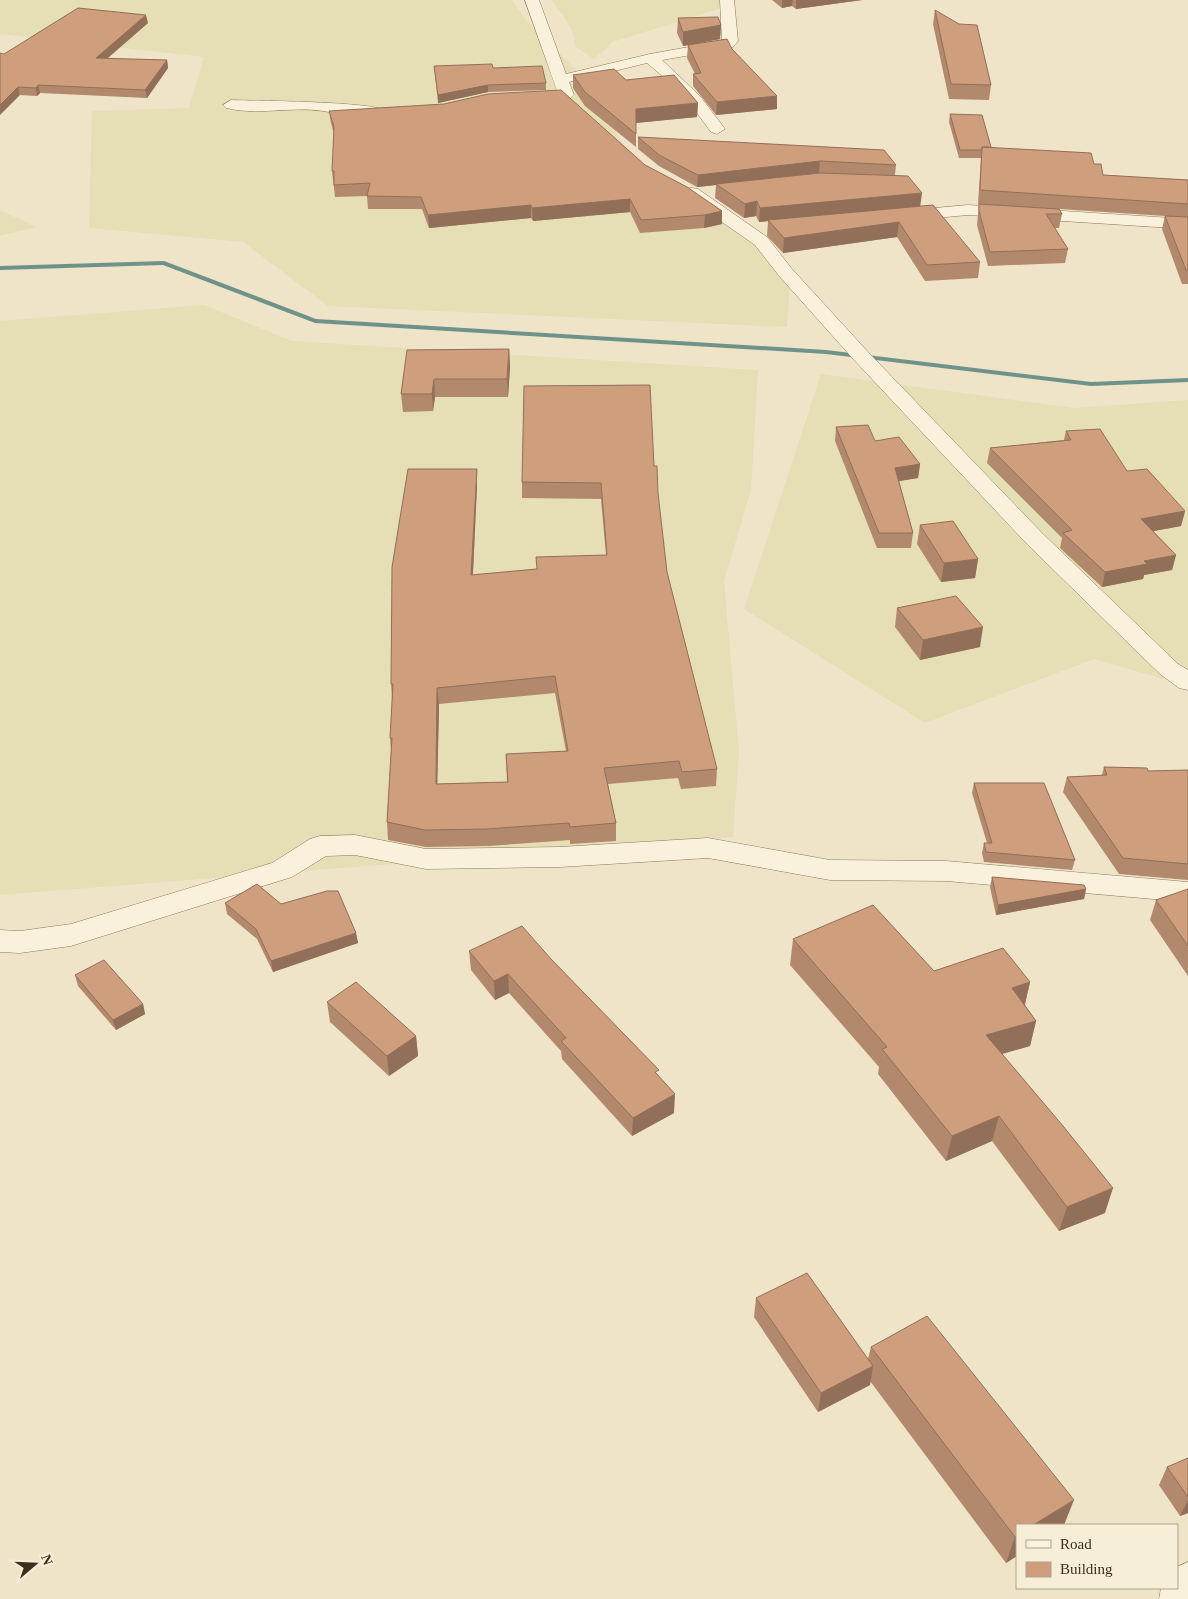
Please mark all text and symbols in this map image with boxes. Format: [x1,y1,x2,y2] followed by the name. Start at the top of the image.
[1016,1524,1178,1589] legend
[1060,1536,1092,1552] text: Road
[10,1539,60,1589] north arrow
[38,1553,56,1567] text: N
[1060,1561,1113,1577] text: Building

